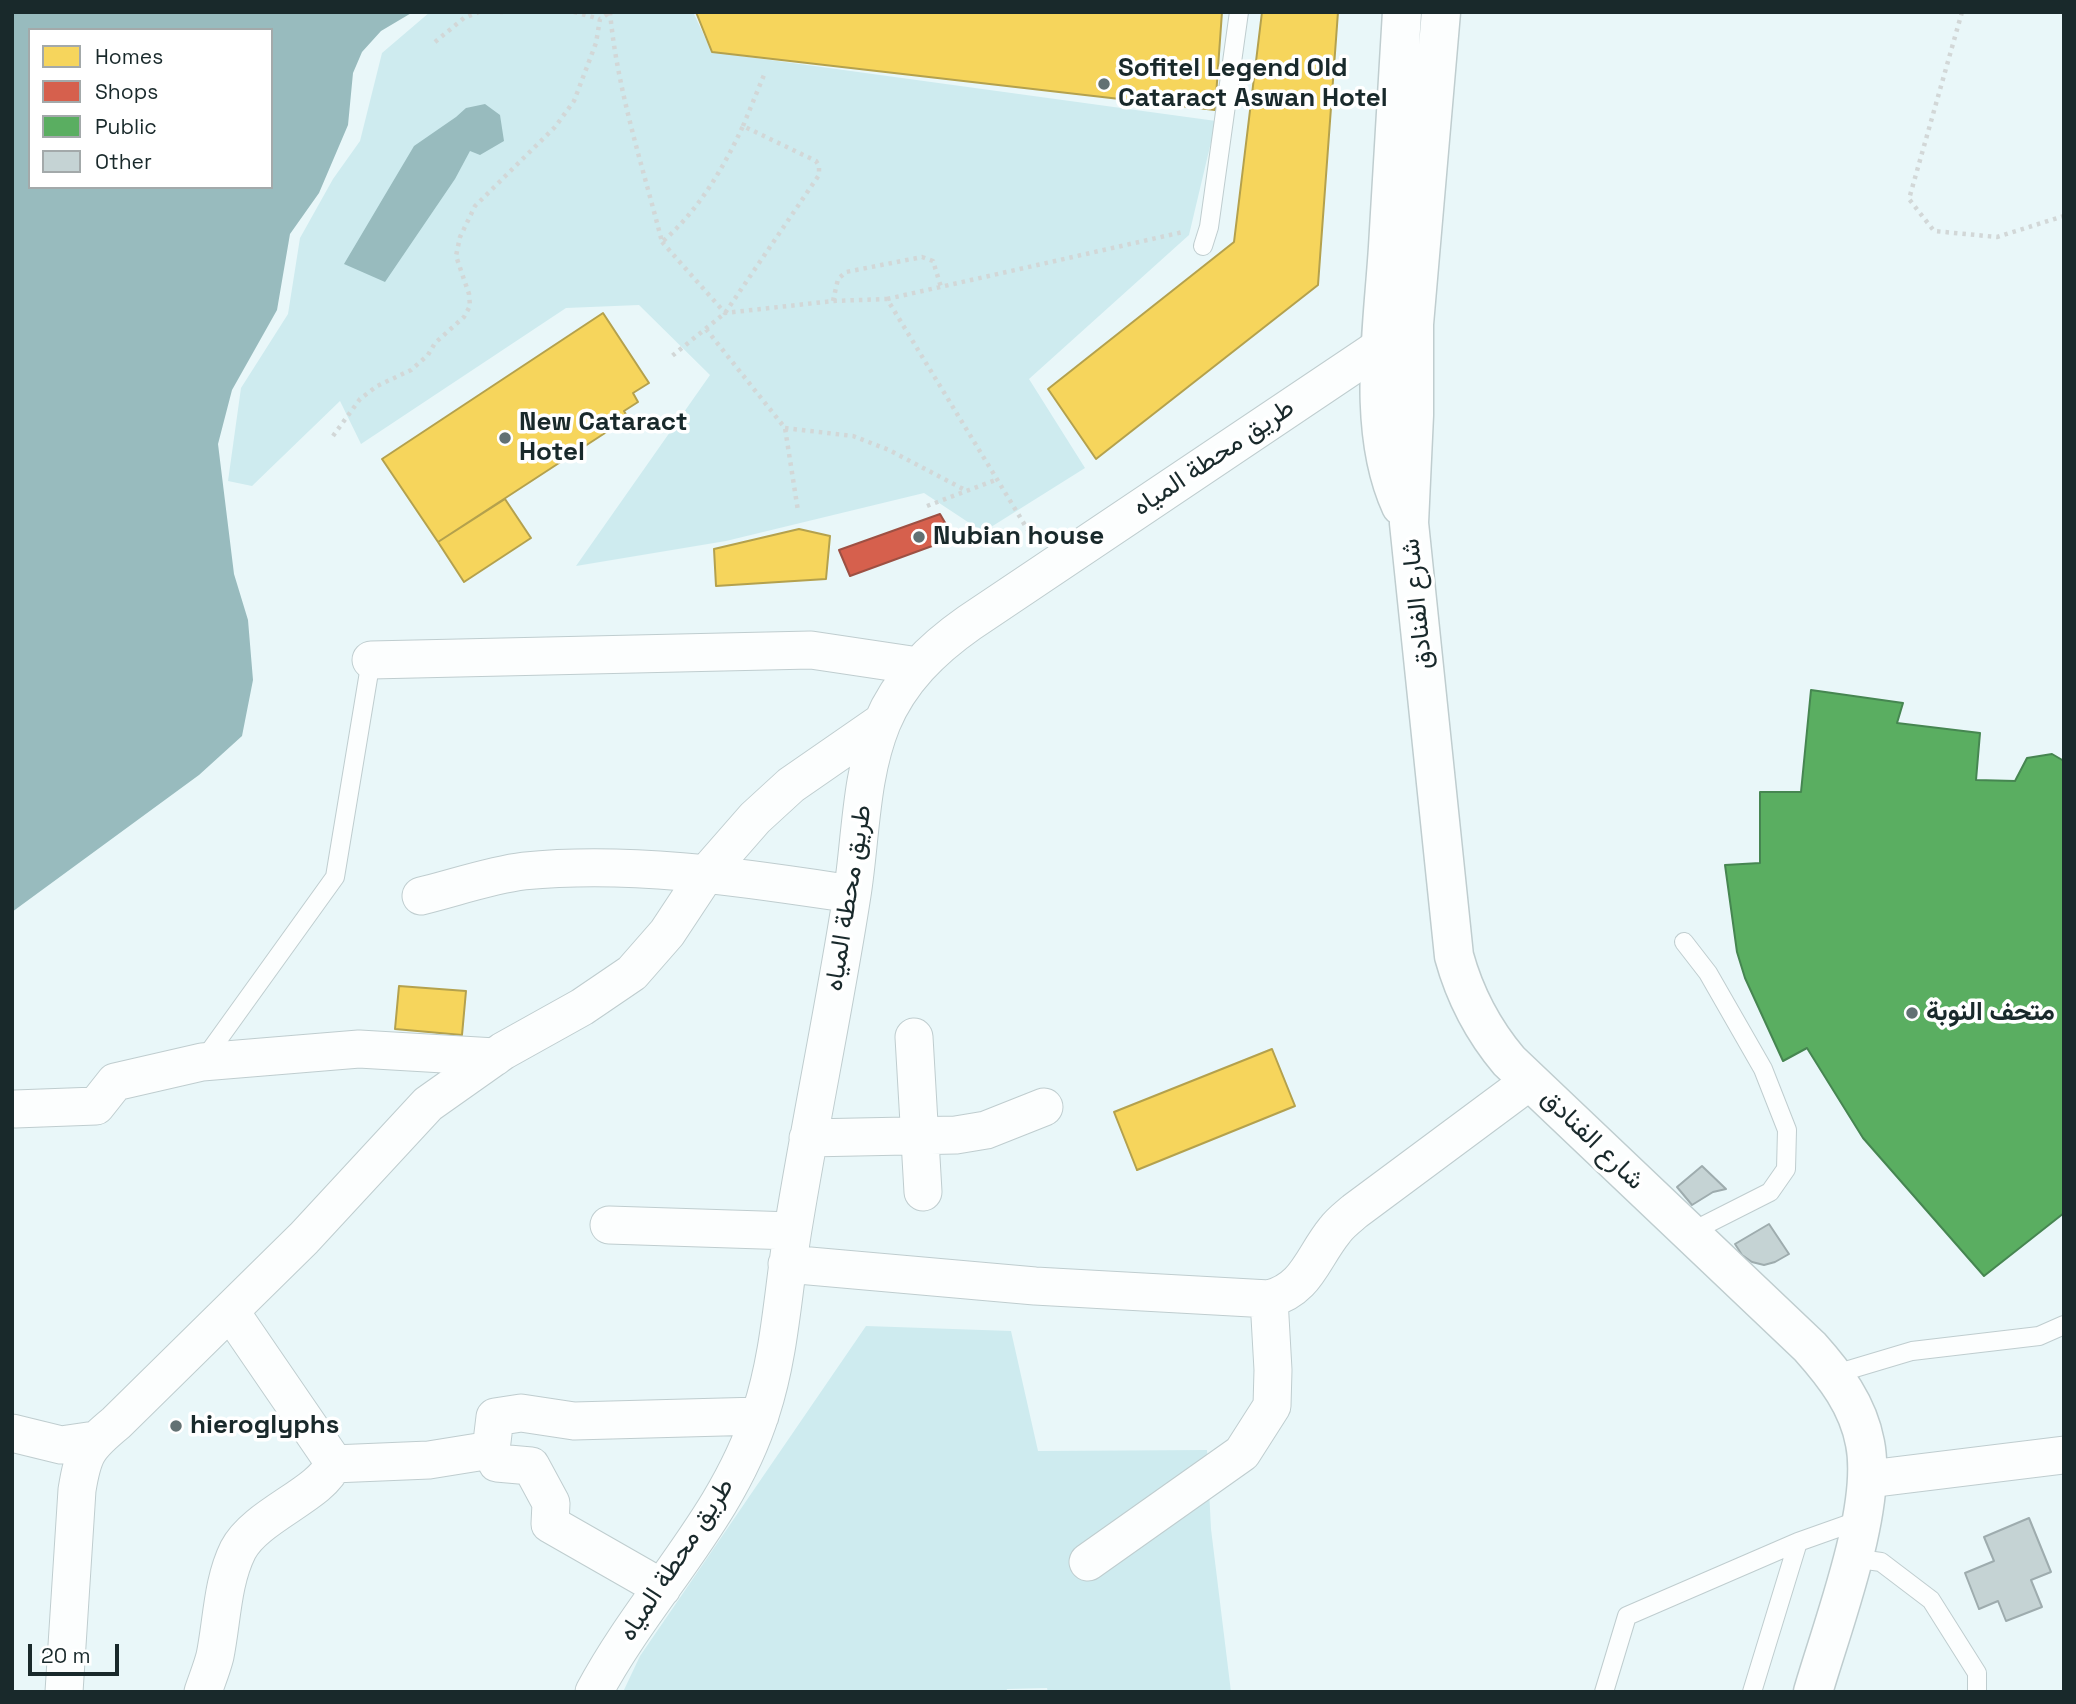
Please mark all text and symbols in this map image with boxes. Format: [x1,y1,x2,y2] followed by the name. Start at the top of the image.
[28,28,273,189] legend
[95,43,163,70] text: Homes
[1118,53,1388,114] place label: Sofitel Legend Old Cataract Aswan Hotel
[1096,76,1112,92] marker: Sofitel Legend Old Cataract Aswan Hotel
[95,78,158,105] text: Shops
[95,113,157,140] text: Public
[95,148,152,175] text: Other
[1127,393,1301,523] street label: طريق محطة المياه
[519,407,688,468] place label: New Cataract Hotel
[497,430,513,446] marker: New Cataract Hotel
[933,521,1104,553] place label: Nubian house
[911,529,927,545] marker: Nubian house
[1396,537,1440,671] street label: شارع الفنادق
[819,803,879,993] street label: طريق محطة المياه
[1926,997,2055,1029] place label: متحف النوبة
[1904,1005,1920,1021] marker: متحف النوبة
[1534,1083,1650,1197] street label: شارع الفنادق
[190,1410,339,1442] place label: hieroglyphs
[168,1418,184,1434] marker: hieroglyphs
[613,1473,741,1647] street label: طريق محطة المياه
[32,1630,122,1674] scale bar
[41,1642,91,1669] text: 20 m

